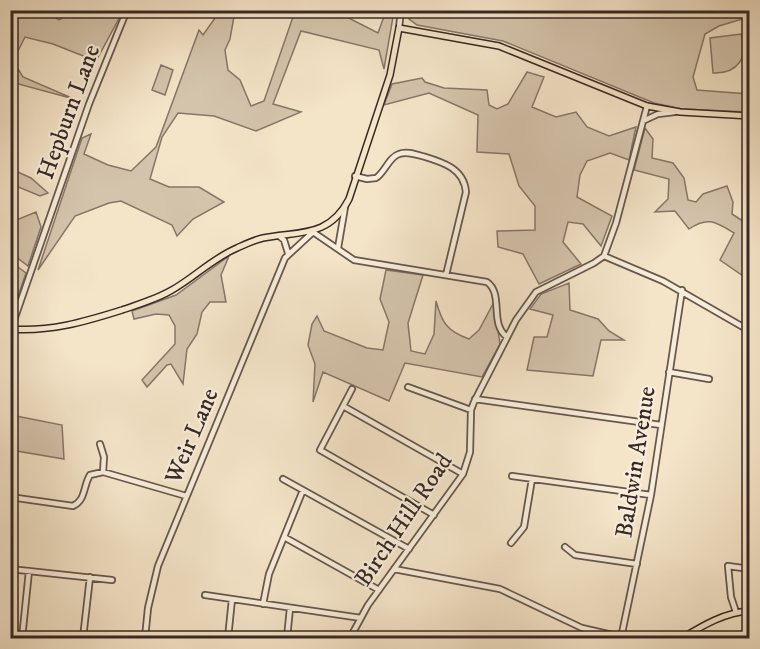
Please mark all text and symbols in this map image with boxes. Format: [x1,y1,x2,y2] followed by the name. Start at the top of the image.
[31,41,107,183] street label: Hepburn Lane
[158,384,226,489] street label: Weir Lane
[609,384,663,540] street label: Baldwin Avenue
[349,448,459,592] street label: Birch Hill Road

